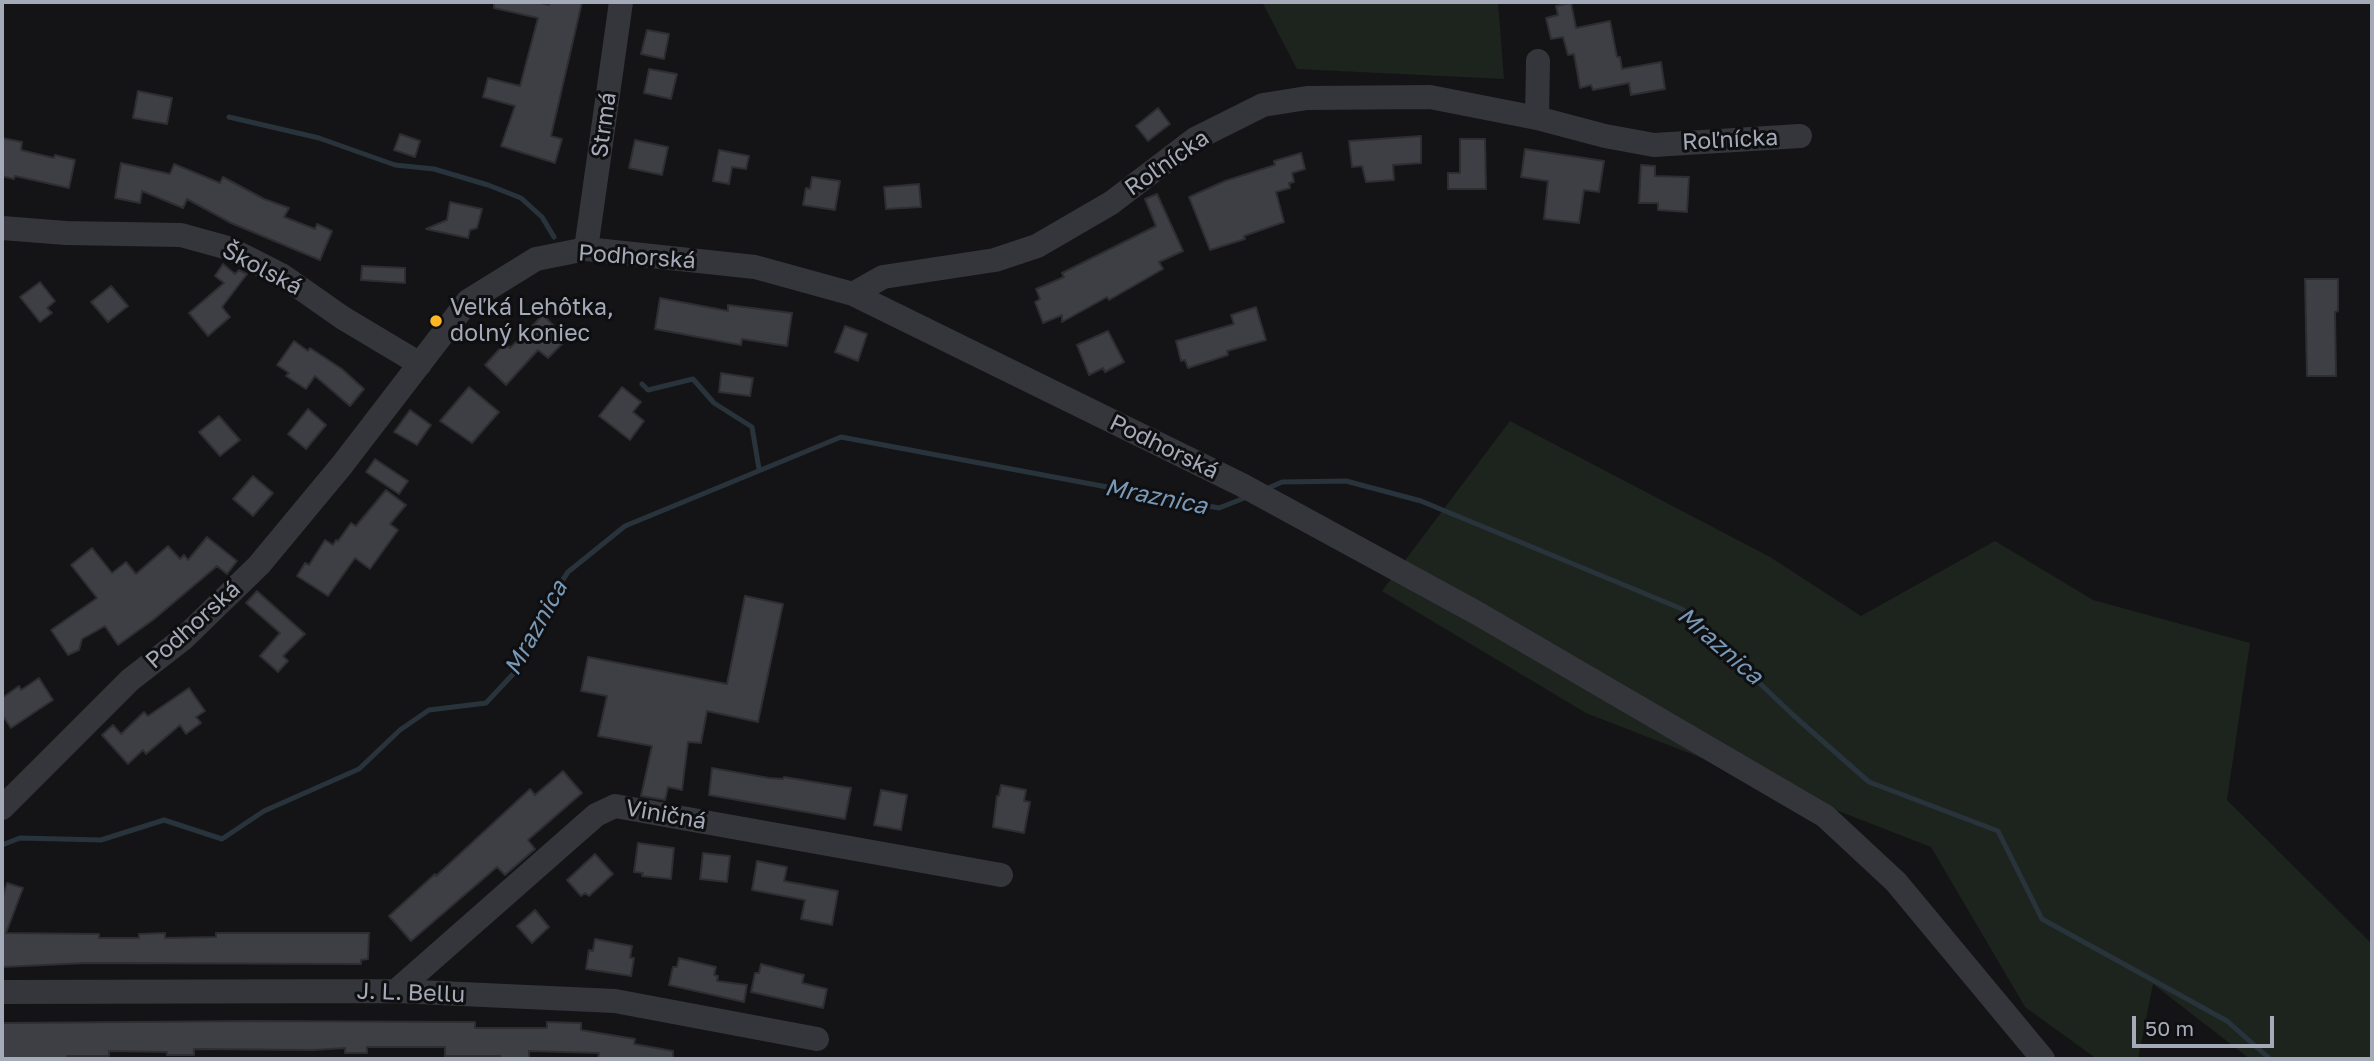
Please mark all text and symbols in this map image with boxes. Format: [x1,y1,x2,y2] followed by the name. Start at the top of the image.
[586,91,622,159] street label: Strmá
[1120,124,1214,202] street label: Roľnícka
[1681,124,1779,156] street label: Roľnícka
[217,237,307,301] street label: Školská
[577,239,697,275] street label: Podhorská
[450,294,614,348] place label: Veľká Lehôtka, dolný koniec
[428,313,444,329] marker: Veľká Lehôtka, dolný koniec
[1105,409,1223,485] street label: Podhorská
[1103,473,1209,521] water label: Mraznica
[140,575,246,675] street label: Podhorská
[498,576,574,680] water label: Mraznica
[1672,601,1768,691] water label: Mraznica
[623,794,709,836] street label: Viničná
[356,977,466,1009] street label: J. L. Bellu
[2136,1002,2278,1046] scale bar
[2145,1015,2194,1041] text: 50 m

